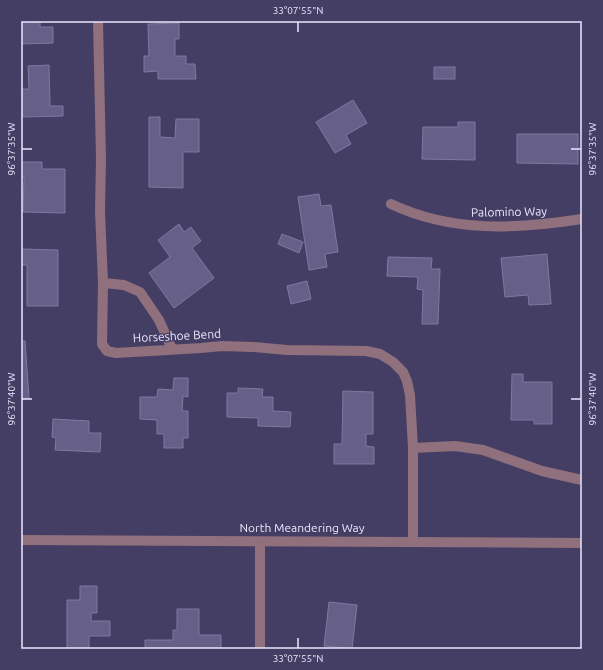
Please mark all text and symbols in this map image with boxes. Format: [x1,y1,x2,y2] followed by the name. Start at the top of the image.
[273,5,323,16] text: 33°07'55"N
[6,123,17,175] text: 96°37'35"W
[587,123,598,175] text: 96°37'35"W
[471,204,547,219] street label: Palomino Way
[133,327,221,344] street label: Horseshoe Bend
[6,373,17,425] text: 96°37'40"W
[587,373,598,425] text: 96°37'40"W
[240,521,365,534] street label: North Meandering Way
[273,653,323,664] text: 33°07'55"N

